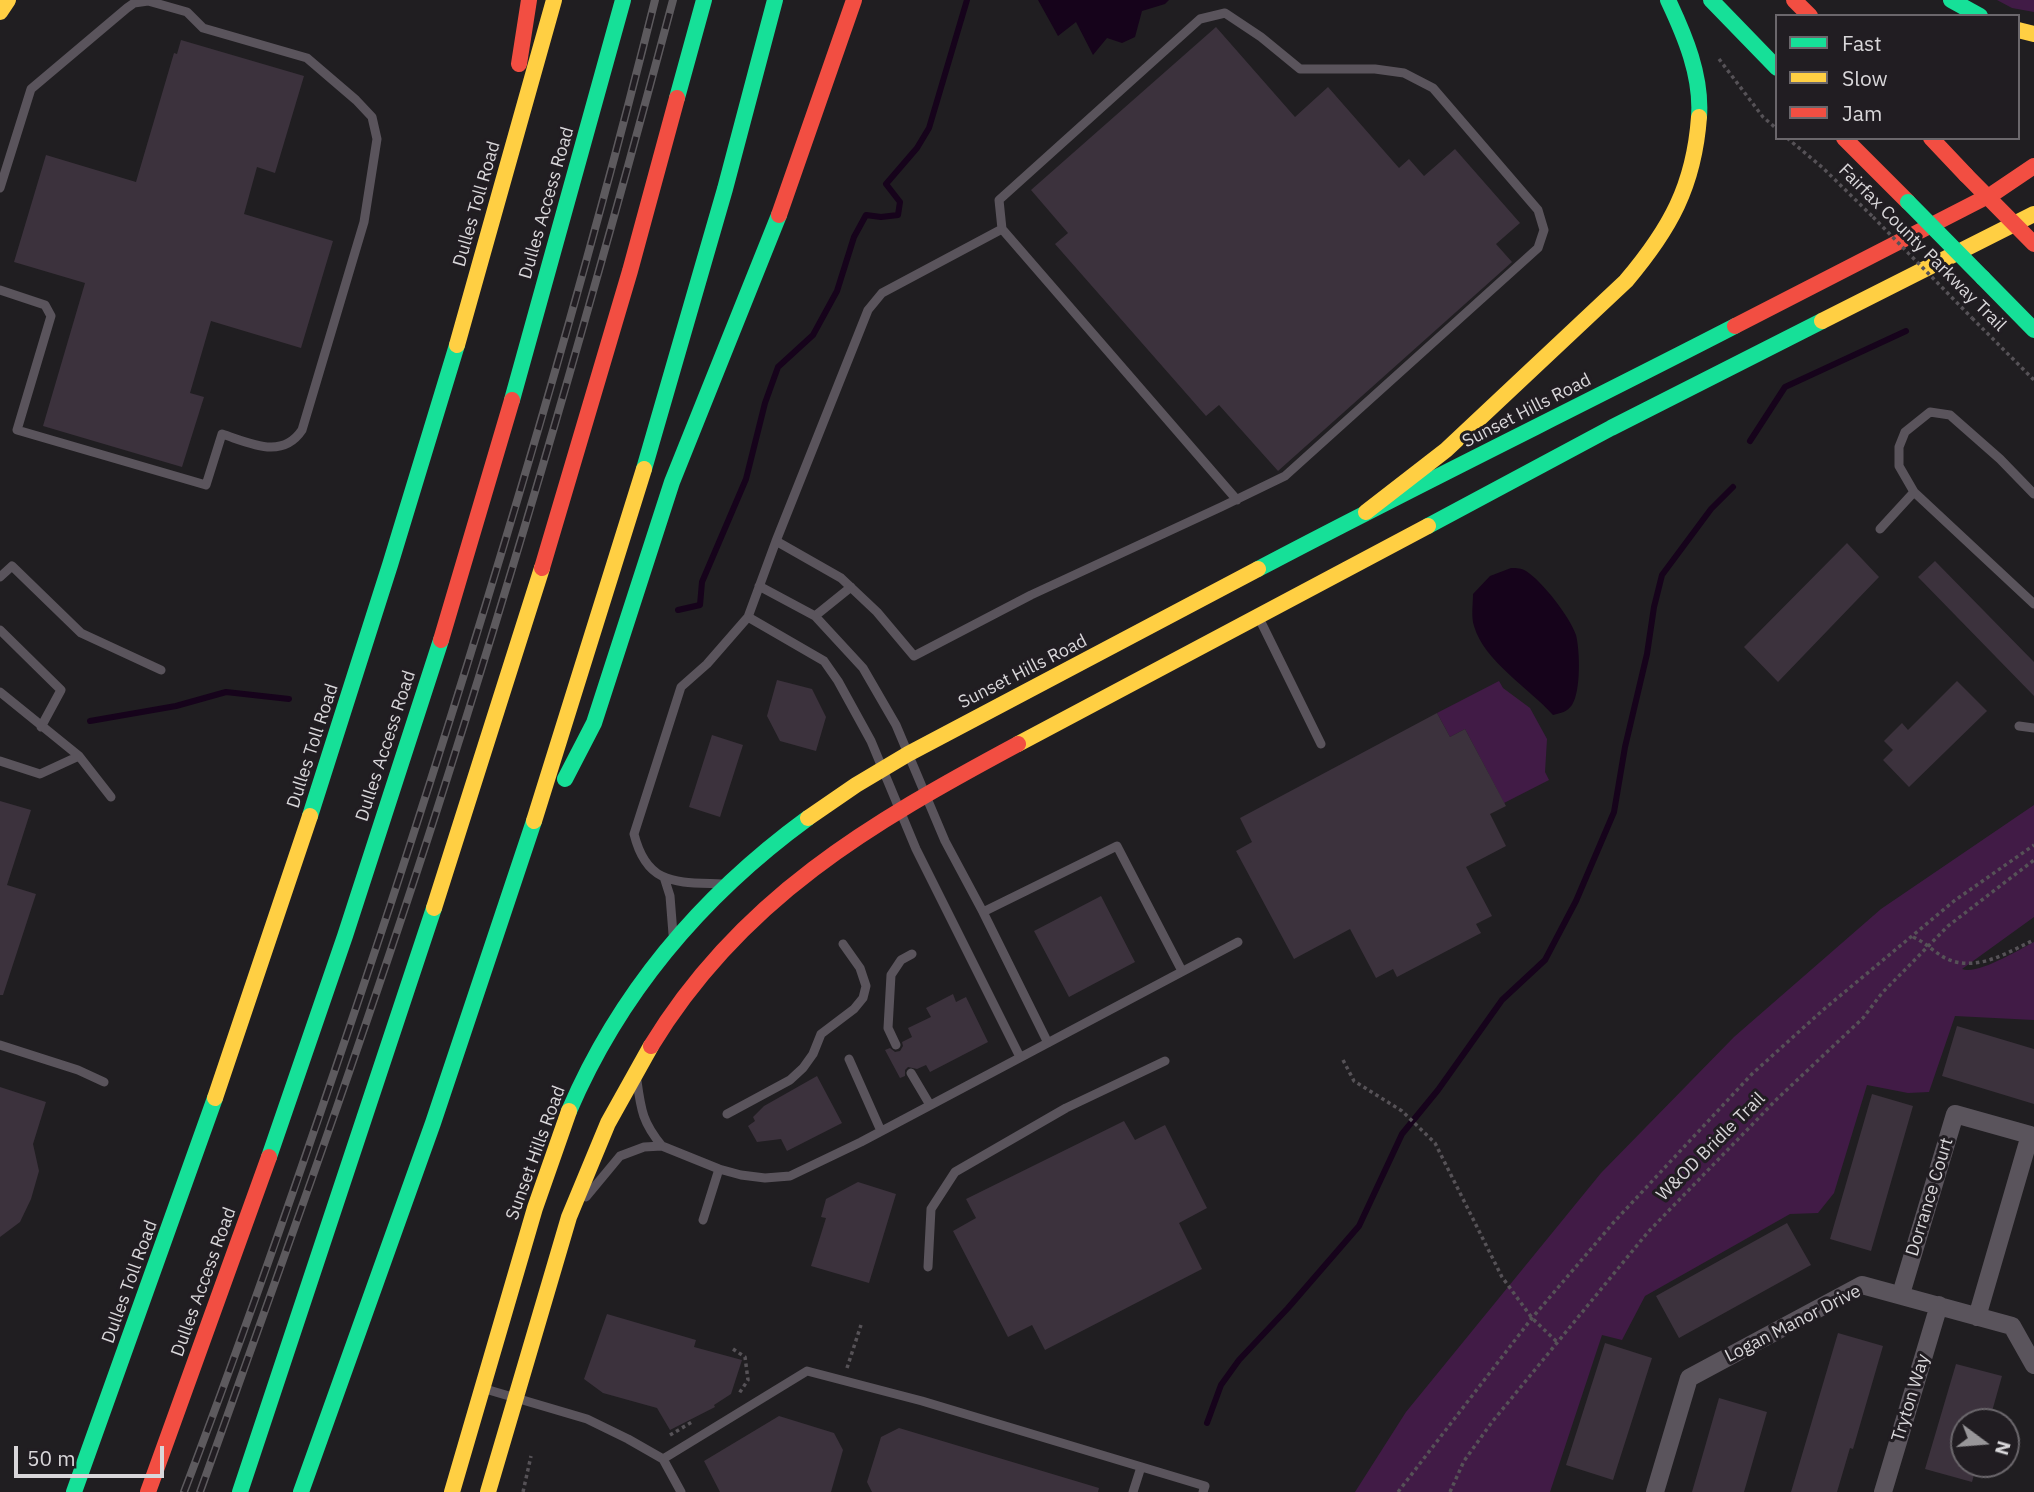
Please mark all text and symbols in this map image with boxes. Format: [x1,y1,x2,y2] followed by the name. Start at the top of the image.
[1775,14,2020,140] legend
[1842,29,1882,57] text: Fast
[1842,64,1888,92] text: Slow
[1842,99,1882,127] text: Jam
[515,124,579,282] street label: Dulles Access Road
[449,139,505,269] street label: Dulles Toll Road
[1834,160,2010,336] street label: Fairfax County Parkway Trail
[1459,369,1595,453] street label: Sunset Hills Road
[955,630,1091,714] street label: Sunset Hills Road
[351,668,421,824] street label: Dulles Access Road
[283,681,343,811] street label: Dulles Toll Road
[502,1083,570,1223] street label: Sunset Hills Road
[1652,1088,1770,1206] street label: W&OD Bridle Trail
[1902,1135,1958,1259] street label: Dorrance Court
[167,1204,241,1360] street label: Dulles Access Road
[98,1217,162,1347] street label: Dulles Toll Road
[1721,1280,1865,1368] street label: Logan Manor Drive
[1887,1352,1935,1444] street label: Tryton Way
[1950,1408,2020,1478] north arrow
[18,1432,168,1476] scale bar
[1990,1438,2017,1458] text: N
[27,1444,76,1472] text: 50 m

